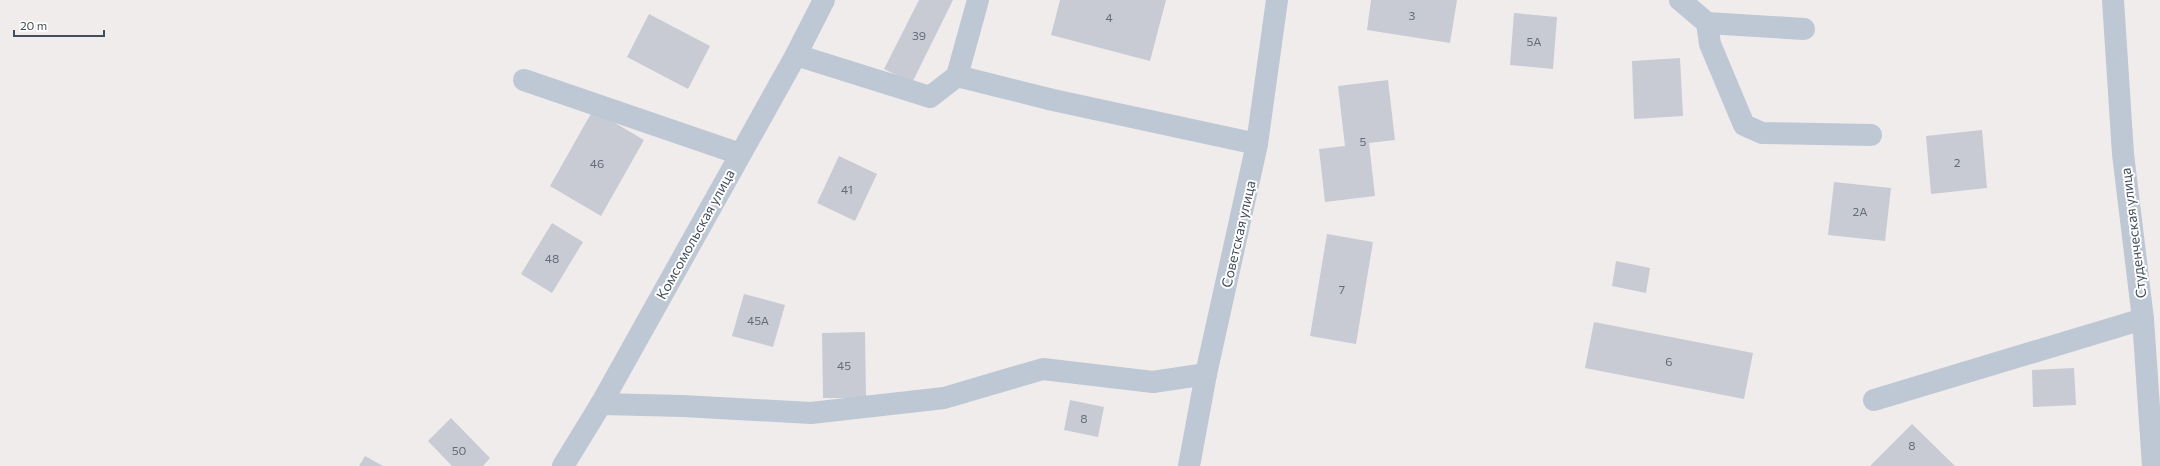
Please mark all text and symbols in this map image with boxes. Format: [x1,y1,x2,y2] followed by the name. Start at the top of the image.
[1409,8,1416,22] house number: 3
[1105,10,1113,24] house number: 4
[14,12,104,38] scale bar
[20,18,47,32] text: 20 m
[912,28,926,42] house number: 39
[1527,34,1541,48] house number: 5А
[1360,134,1367,148] house number: 5
[1954,155,1961,169] house number: 2
[590,156,604,170] house number: 46
[652,166,738,302] street label: Комсомольская улица
[2117,167,2149,299] street label: Студенческая улица
[1217,179,1259,289] street label: Советская улица
[841,182,853,196] house number: 41
[1853,204,1867,218] house number: 2А
[545,251,559,265] house number: 48
[1339,282,1345,296] house number: 7
[747,313,769,327] house number: 45А
[1665,354,1673,368] house number: 6
[837,358,851,372] house number: 45
[1080,411,1088,425] house number: 8
[1908,438,1916,452] house number: 8
[452,443,467,457] house number: 50

